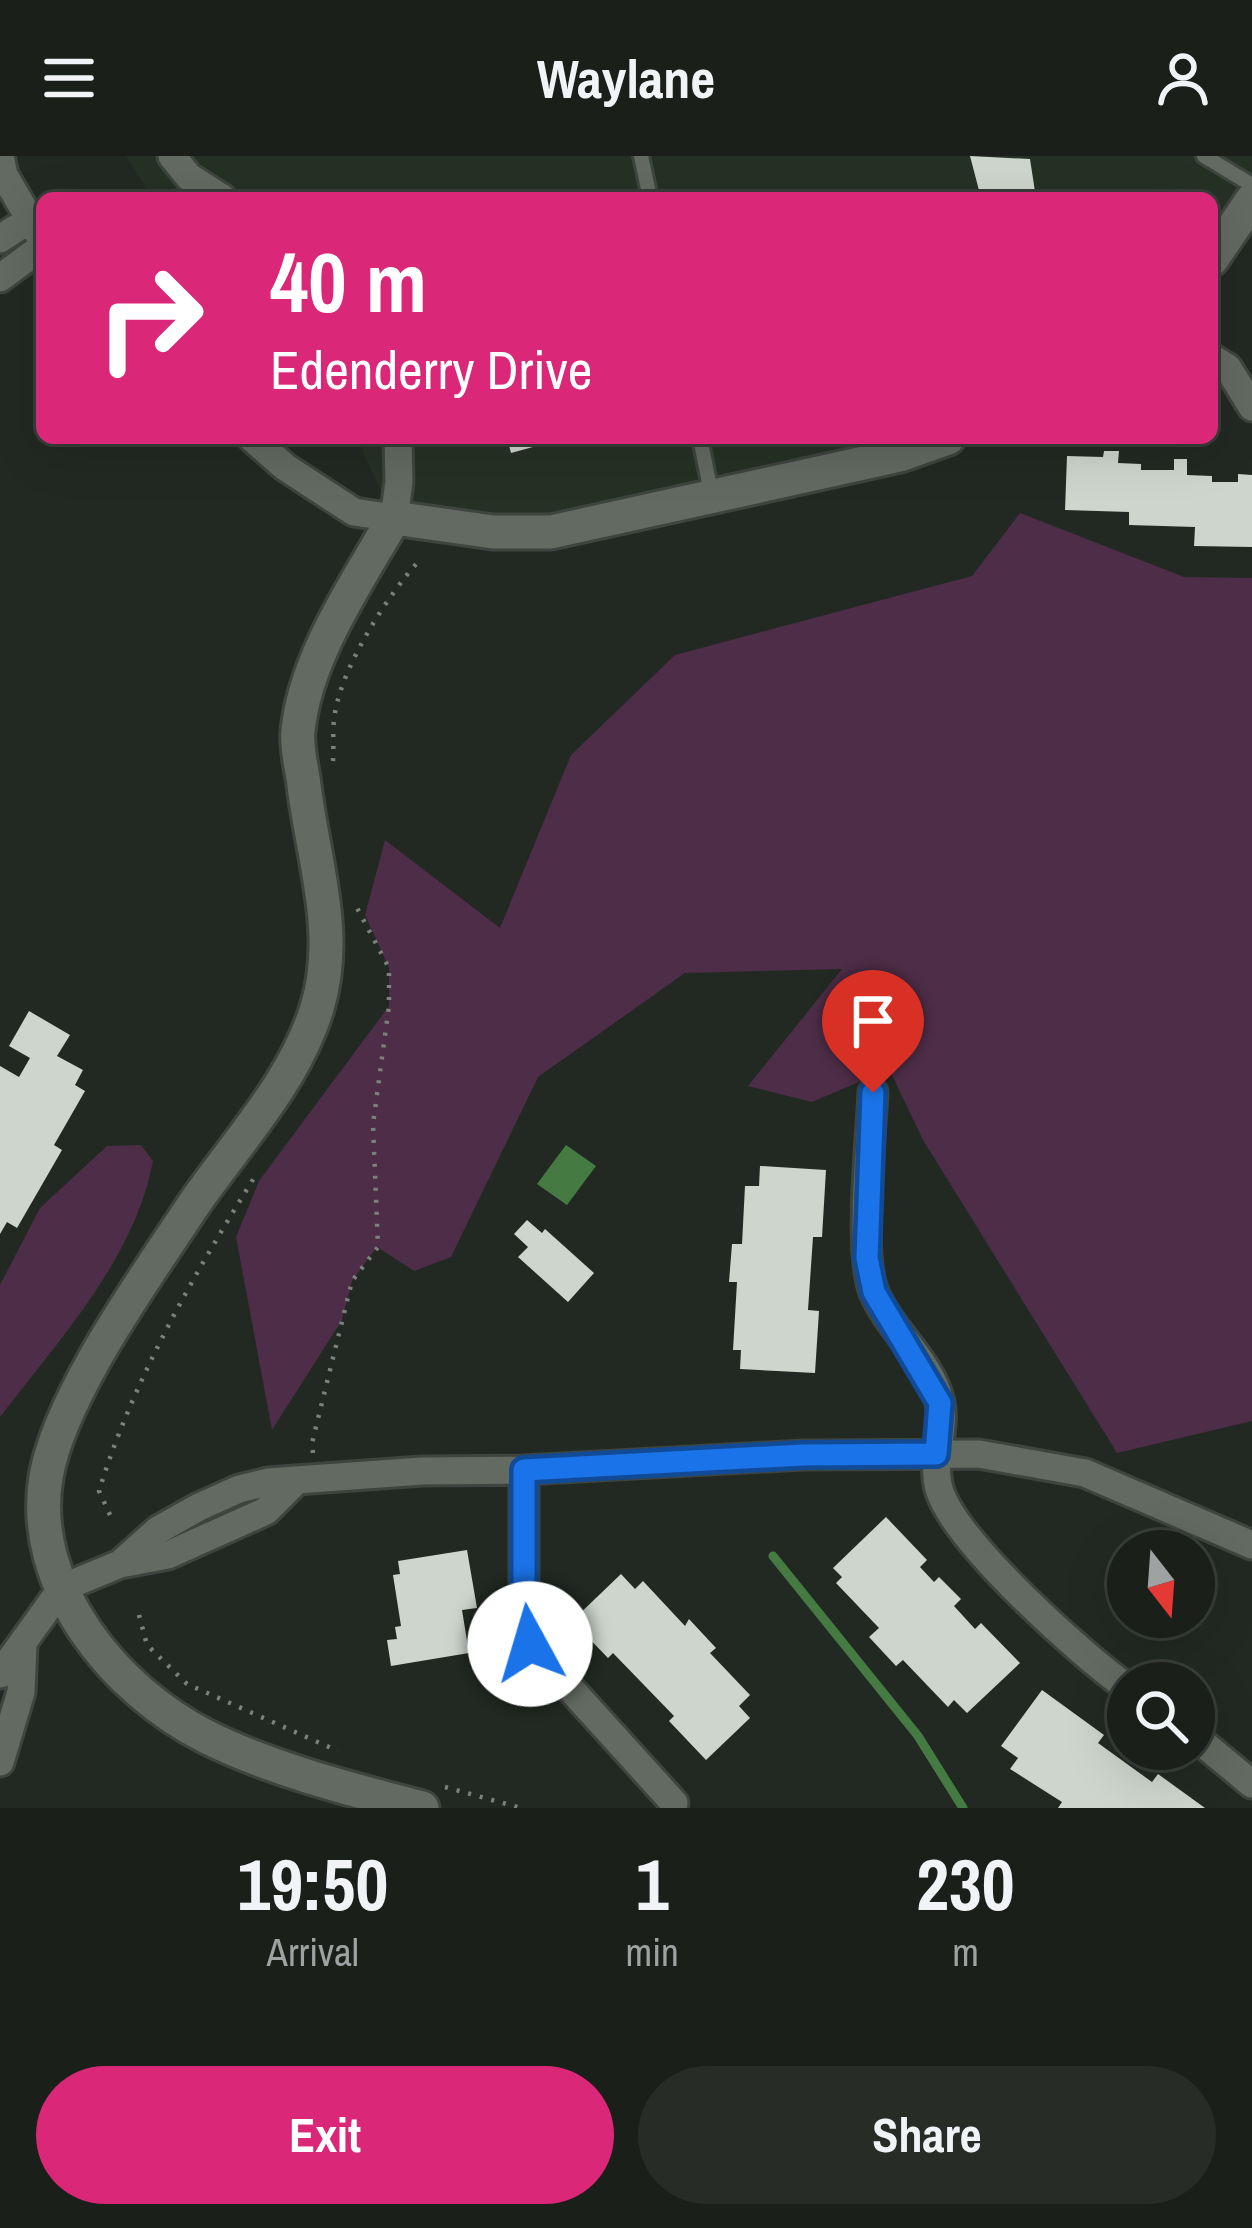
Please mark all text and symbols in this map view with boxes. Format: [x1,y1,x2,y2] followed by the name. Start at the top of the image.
[537,42,715,115] text: Waylane
[36,45,102,111] icon: menu
[1150,45,1216,111] icon: person
[270,225,427,338] text: 40 m
[72,240,228,396] icon: right
[270,333,592,406] text: Edenderry Drive
[822,970,924,1093] pin
[840,988,906,1054] icon: arrive
[1107,1530,1215,1638] north arrow
[1107,1530,1215,1770] map controls
[467,1581,593,1707] position arrow
[1107,1662,1215,1770] button: search
[237,1835,388,1932] text: 19:50
[636,1835,669,1932] text: 1
[916,1835,1015,1932] text: 230
[267,1926,359,1978] text: Arrival
[626,1926,679,1978] text: min
[952,1926,979,1978] text: m
[36,2066,614,2204] button: Exit
[638,2066,1216,2204] button: Share

